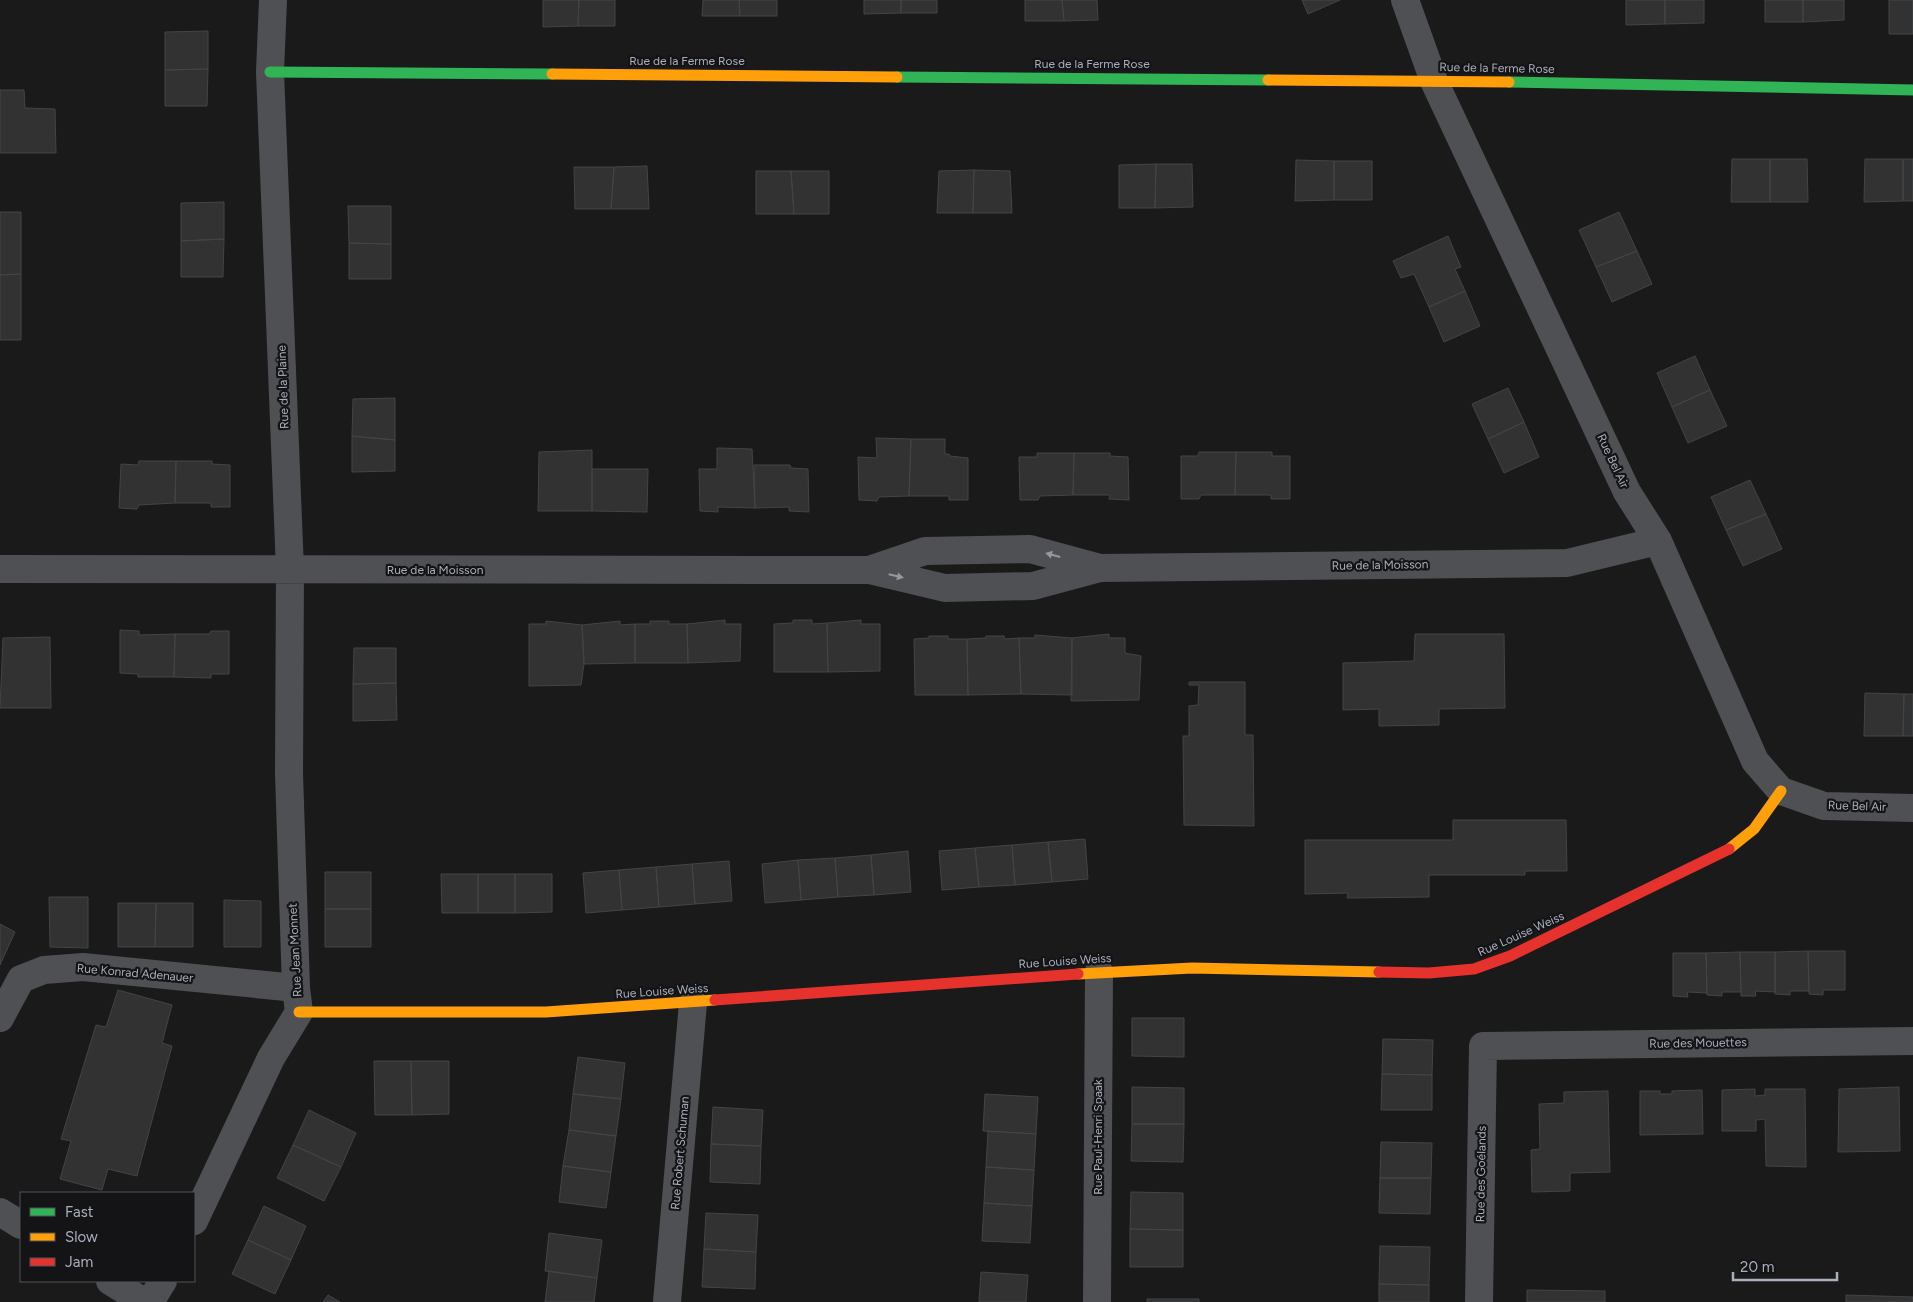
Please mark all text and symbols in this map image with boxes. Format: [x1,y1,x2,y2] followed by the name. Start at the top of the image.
[629,54,745,68] street label: Rue de la Ferme Rose
[1034,57,1150,71] street label: Rue de la Ferme Rose
[1439,60,1555,76] street label: Rue de la Ferme Rose
[275,344,291,429] street label: Rue de la Plaine
[1594,432,1632,490] street label: Rue Bel Air
[1045,551,1060,559] one-way arrow
[1332,557,1429,573] street label: Rue de la Moisson
[387,563,484,577] street label: Rue de la Moisson
[888,573,904,581] one-way arrow
[1828,798,1886,814] street label: Rue Bel Air
[286,902,304,997] street label: Rue Jean Monnet
[1476,909,1567,959] street label: Rue Louise Weiss
[1018,951,1112,971] street label: Rue Louise Weiss
[76,961,194,985] street label: Rue Konrad Adenauer
[615,981,709,1001] street label: Rue Louise Weiss
[1649,1035,1747,1051] street label: Rue des Mouettes
[1091,1079,1105,1195] street label: Rue Paul-Henri Spaak
[668,1095,692,1210] street label: Rue Robert Schuman
[1473,1125,1489,1222] street label: Rue des Goélands
[20,1192,195,1282] legend
[65,1203,94,1221] text: Fast
[65,1228,98,1246] text: Slow
[1733,1250,1837,1282] scale bar
[65,1253,93,1271] text: Jam
[1740,1258,1774,1276] text: 20 m

